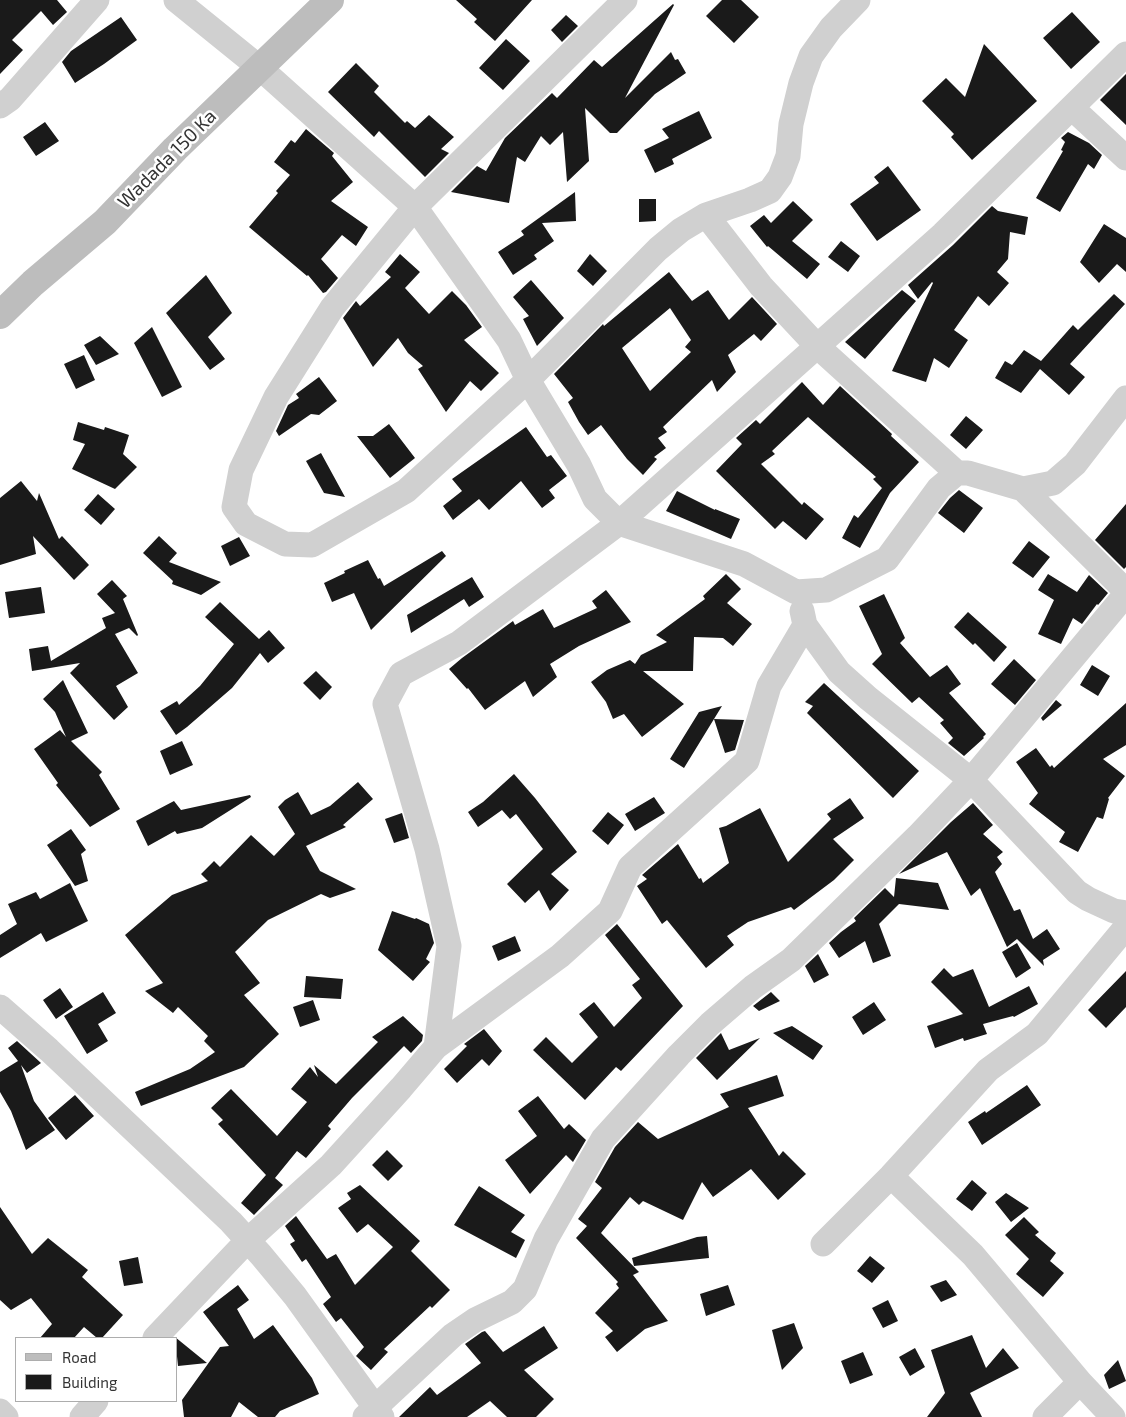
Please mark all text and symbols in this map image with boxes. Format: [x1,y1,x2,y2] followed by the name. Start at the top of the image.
[113,105,221,213] street label: Wadada 150 Ka
[15,1337,178,1402] legend
[62,1348,97,1366] text: Road
[62,1373,117,1391] text: Building

